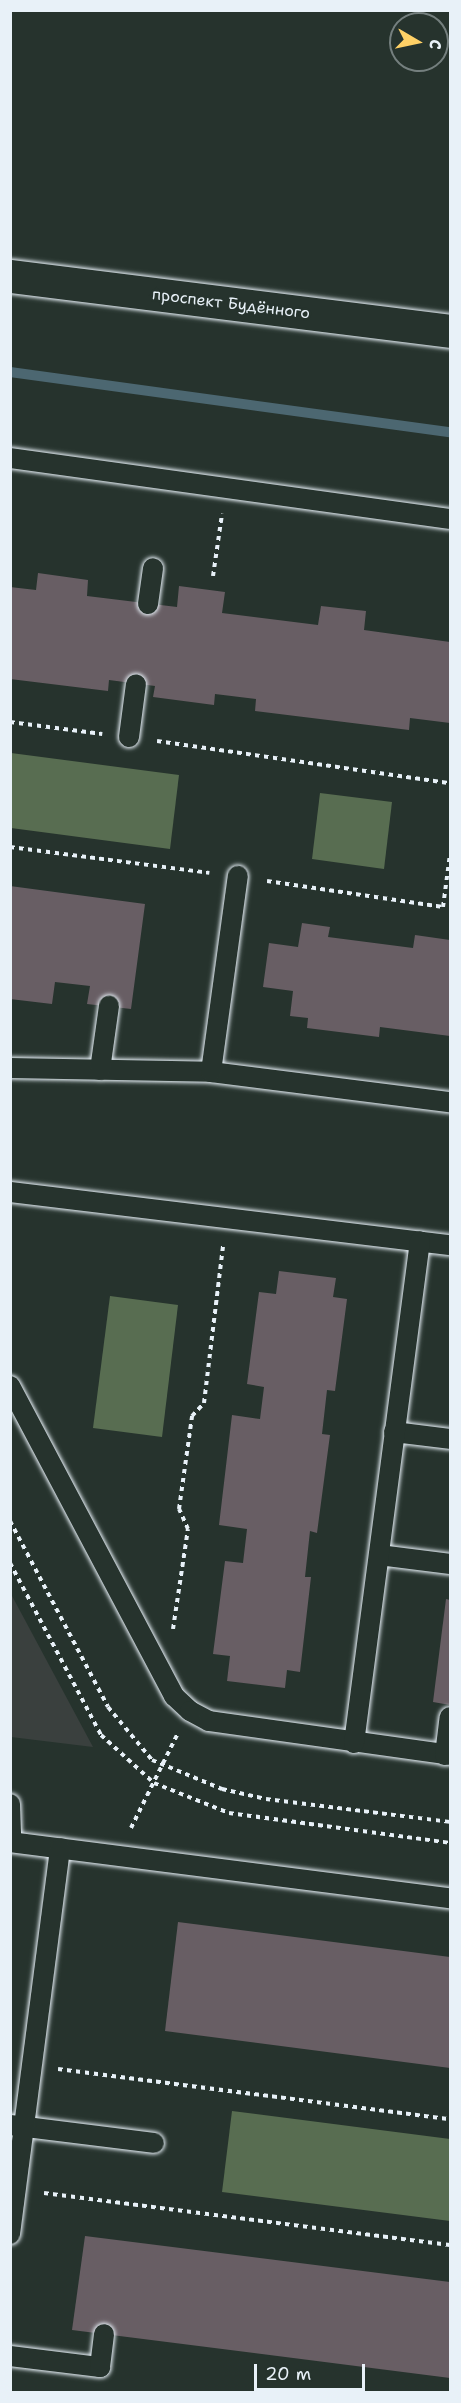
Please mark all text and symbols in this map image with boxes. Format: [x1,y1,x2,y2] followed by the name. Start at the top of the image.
[389,12,449,72] north arrow
[424,38,446,51] text: С
[151,285,311,323] street label: проспект Будённого
[257,2352,368,2390] scale bar
[265,2362,311,2386] text: 20 m

